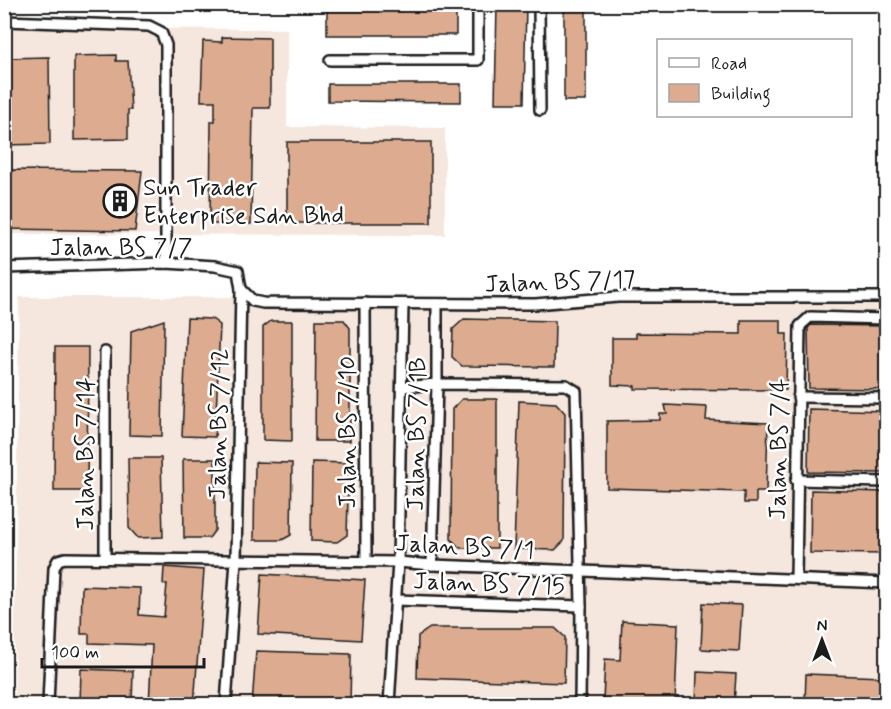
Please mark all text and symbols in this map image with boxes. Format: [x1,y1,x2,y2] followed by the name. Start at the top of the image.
[657,39,852,117] legend
[711,52,747,76] text: Road
[711,82,771,108] text: Building
[143,173,344,232] place label: Sun Trader Enterprise Sdn Bhd
[102,183,138,219] building icon: Sun Trader Enterprise Sdn Bhd
[50,233,192,264] street label: Jalan BS 7/7
[484,264,636,301] street label: Jalan BS 7/17
[203,348,236,500] street label: Jalan BS 7/12
[333,356,364,508] street label: Jalan BS 7/10
[401,357,434,511] street label: Jalan BS 7/1B
[71,377,102,531] street label: Jalan BS 7/14
[763,378,796,520] street label: Jalan BS 7/4
[395,528,535,567] street label: Jalan BS 7/1
[413,566,565,603] street label: Jalan BS 7/15
[792,610,852,670] north arrow
[817,616,827,637] text: N
[42,631,204,669] scale bar
[51,641,99,665] text: 100 m

